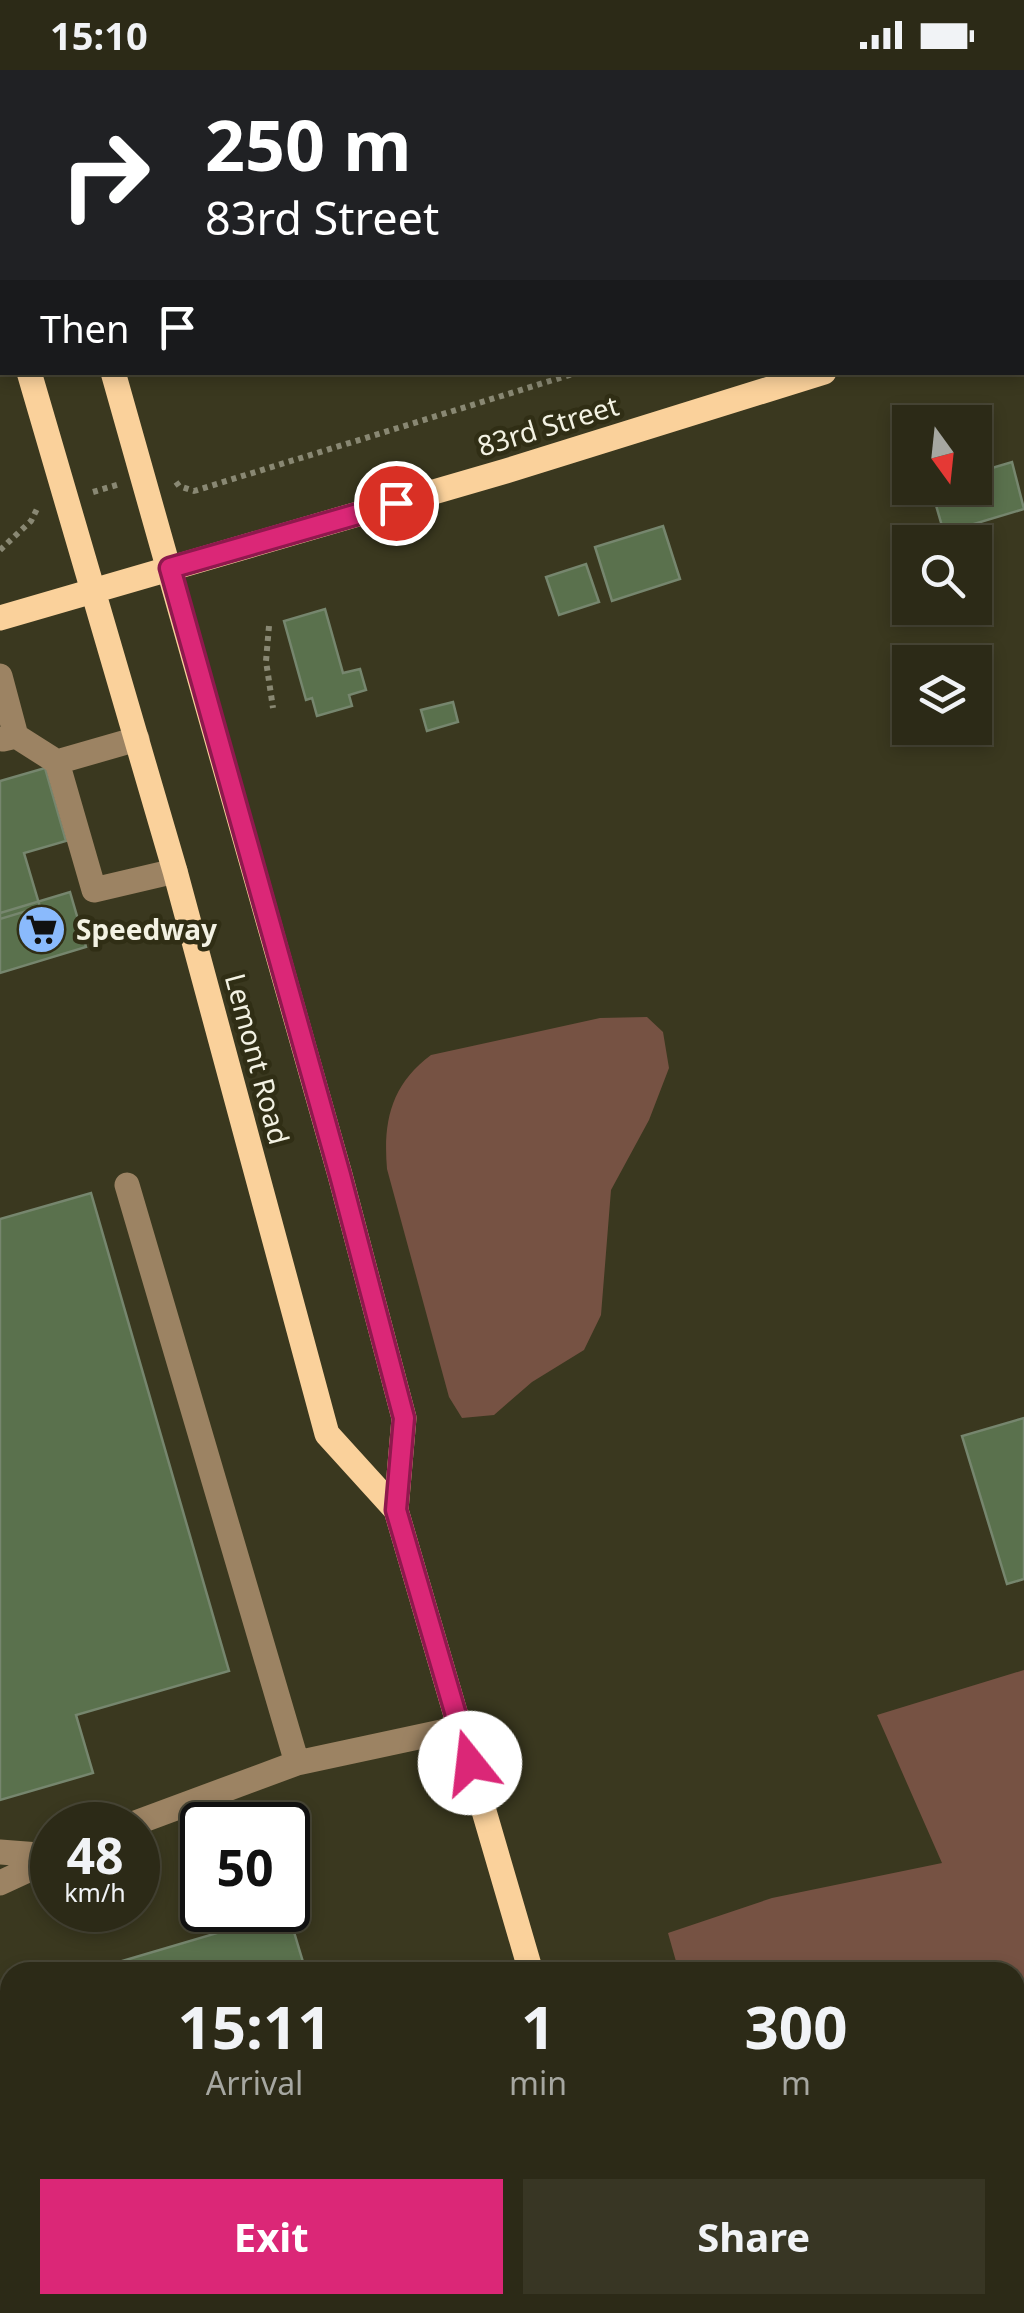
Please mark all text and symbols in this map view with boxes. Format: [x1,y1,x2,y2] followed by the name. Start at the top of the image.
[50,9,148,61] text: 15:10
[205,96,412,192] text: 250 m
[40,110,170,240] icon: right
[205,187,439,248] text: 83rd Street
[150,300,205,355] icon: arrive
[40,302,130,354] text: Then
[472,386,623,465] street label: 83rd Street
[892,405,992,505] north arrow
[892,405,992,745] map controls
[354,461,439,546] pin
[369,476,424,531] icon: arrive
[892,525,992,625] button: search
[892,645,992,745] button: layers
[15,904,67,956] supermarket icon: Speedway
[76,910,217,948] place label: Speedway
[217,969,299,1148] street label: Lemont Road
[418,1711,522,1815] position arrow
[180,1802,310,1932] speed limit sign: 50
[66,1821,124,1889] text: 48
[64,1875,126,1909] text: km/h
[177,1985,332,2067] text: 15:11
[521,1985,555,2067] text: 1
[745,1985,848,2067] text: 300
[206,2061,303,2104] text: Arrival
[509,2061,567,2104] text: min
[781,2061,811,2104] text: m
[40,2179,503,2294] button: Exit
[523,2179,985,2294] button: Share

